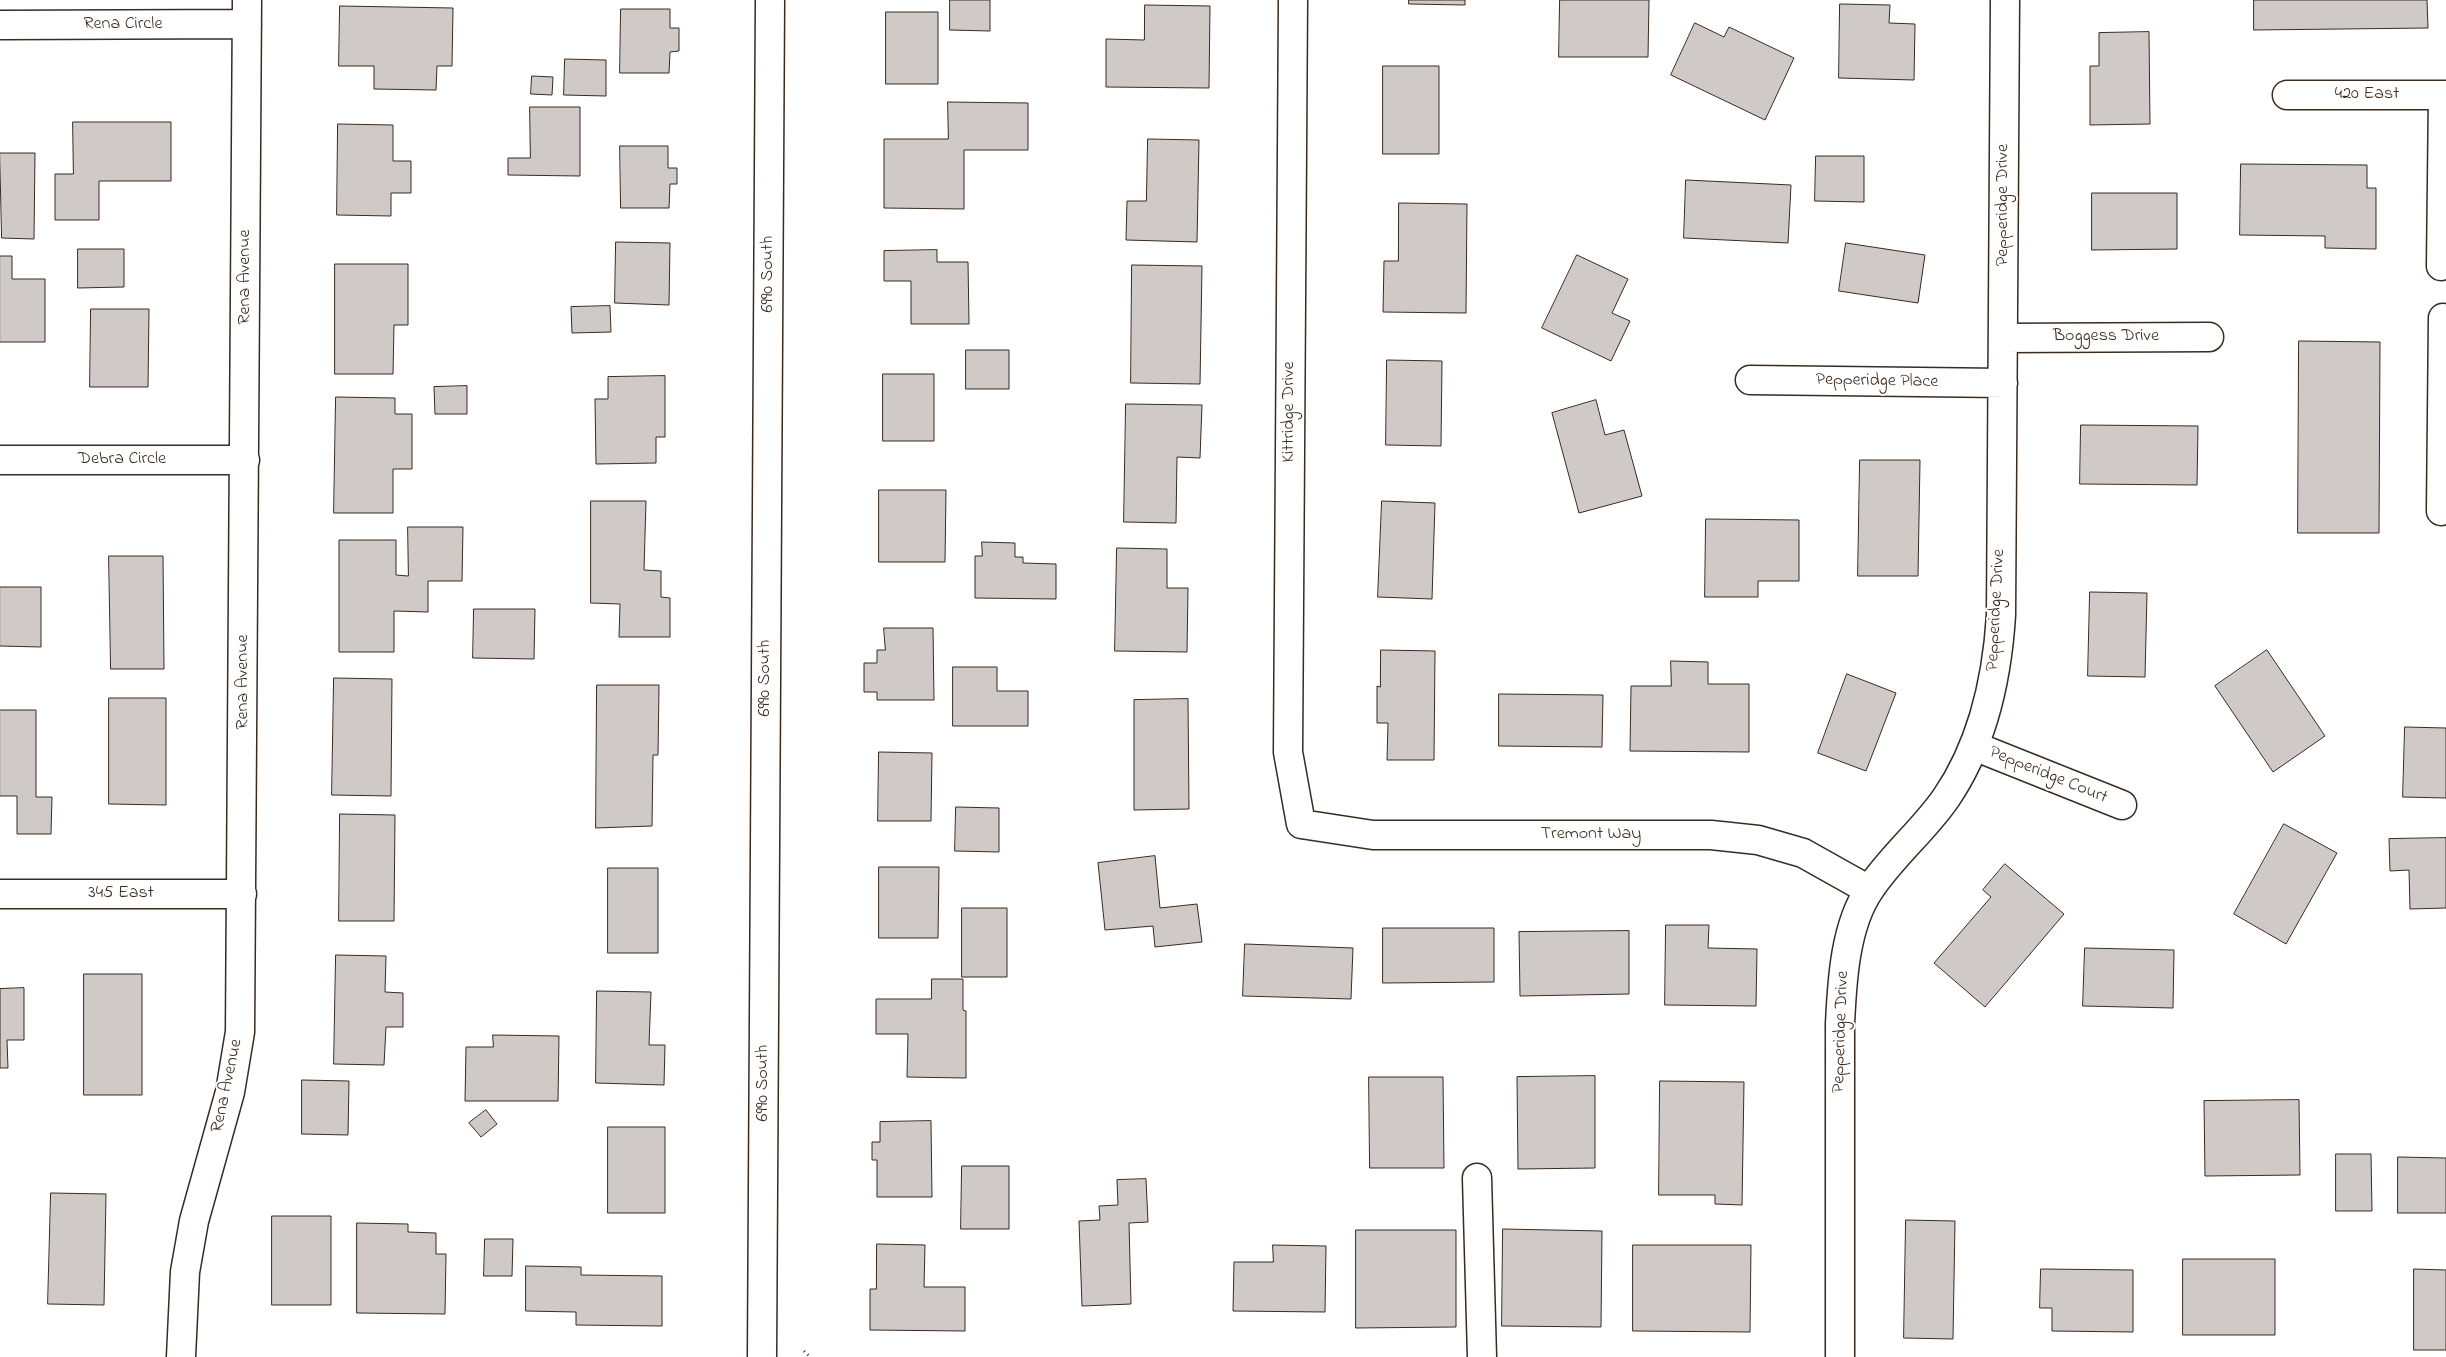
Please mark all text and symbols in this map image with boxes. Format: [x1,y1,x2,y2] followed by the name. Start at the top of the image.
[84,14,162,36] street label: Rena Circle
[2335,84,2399,106] street label: 420 East
[1993,144,2015,266] street label: Pepperidge Drive
[235,230,257,324] street label: Rena Avenue
[758,236,780,312] street label: 6990 South
[2053,326,2159,348] street label: Boggess Drive
[1279,361,1301,463] street label: Kittridge Drive
[1815,370,1939,394] street label: Pepperidge Place
[78,449,166,471] street label: Debra Circle
[1983,548,2011,672] street label: Pepperidge Drive
[233,635,255,729] street label: Rena Avenue
[755,640,777,716] street label: 6990 South
[1986,742,2110,810] street label: Pepperidge Court
[1541,824,1641,846] street label: Tremont Way
[88,883,154,905] street label: 345 East
[1829,971,1855,1093] street label: Pepperidge Drive
[208,1037,248,1135] street label: Rena Avenue
[753,1045,775,1121] street label: 6990 South

